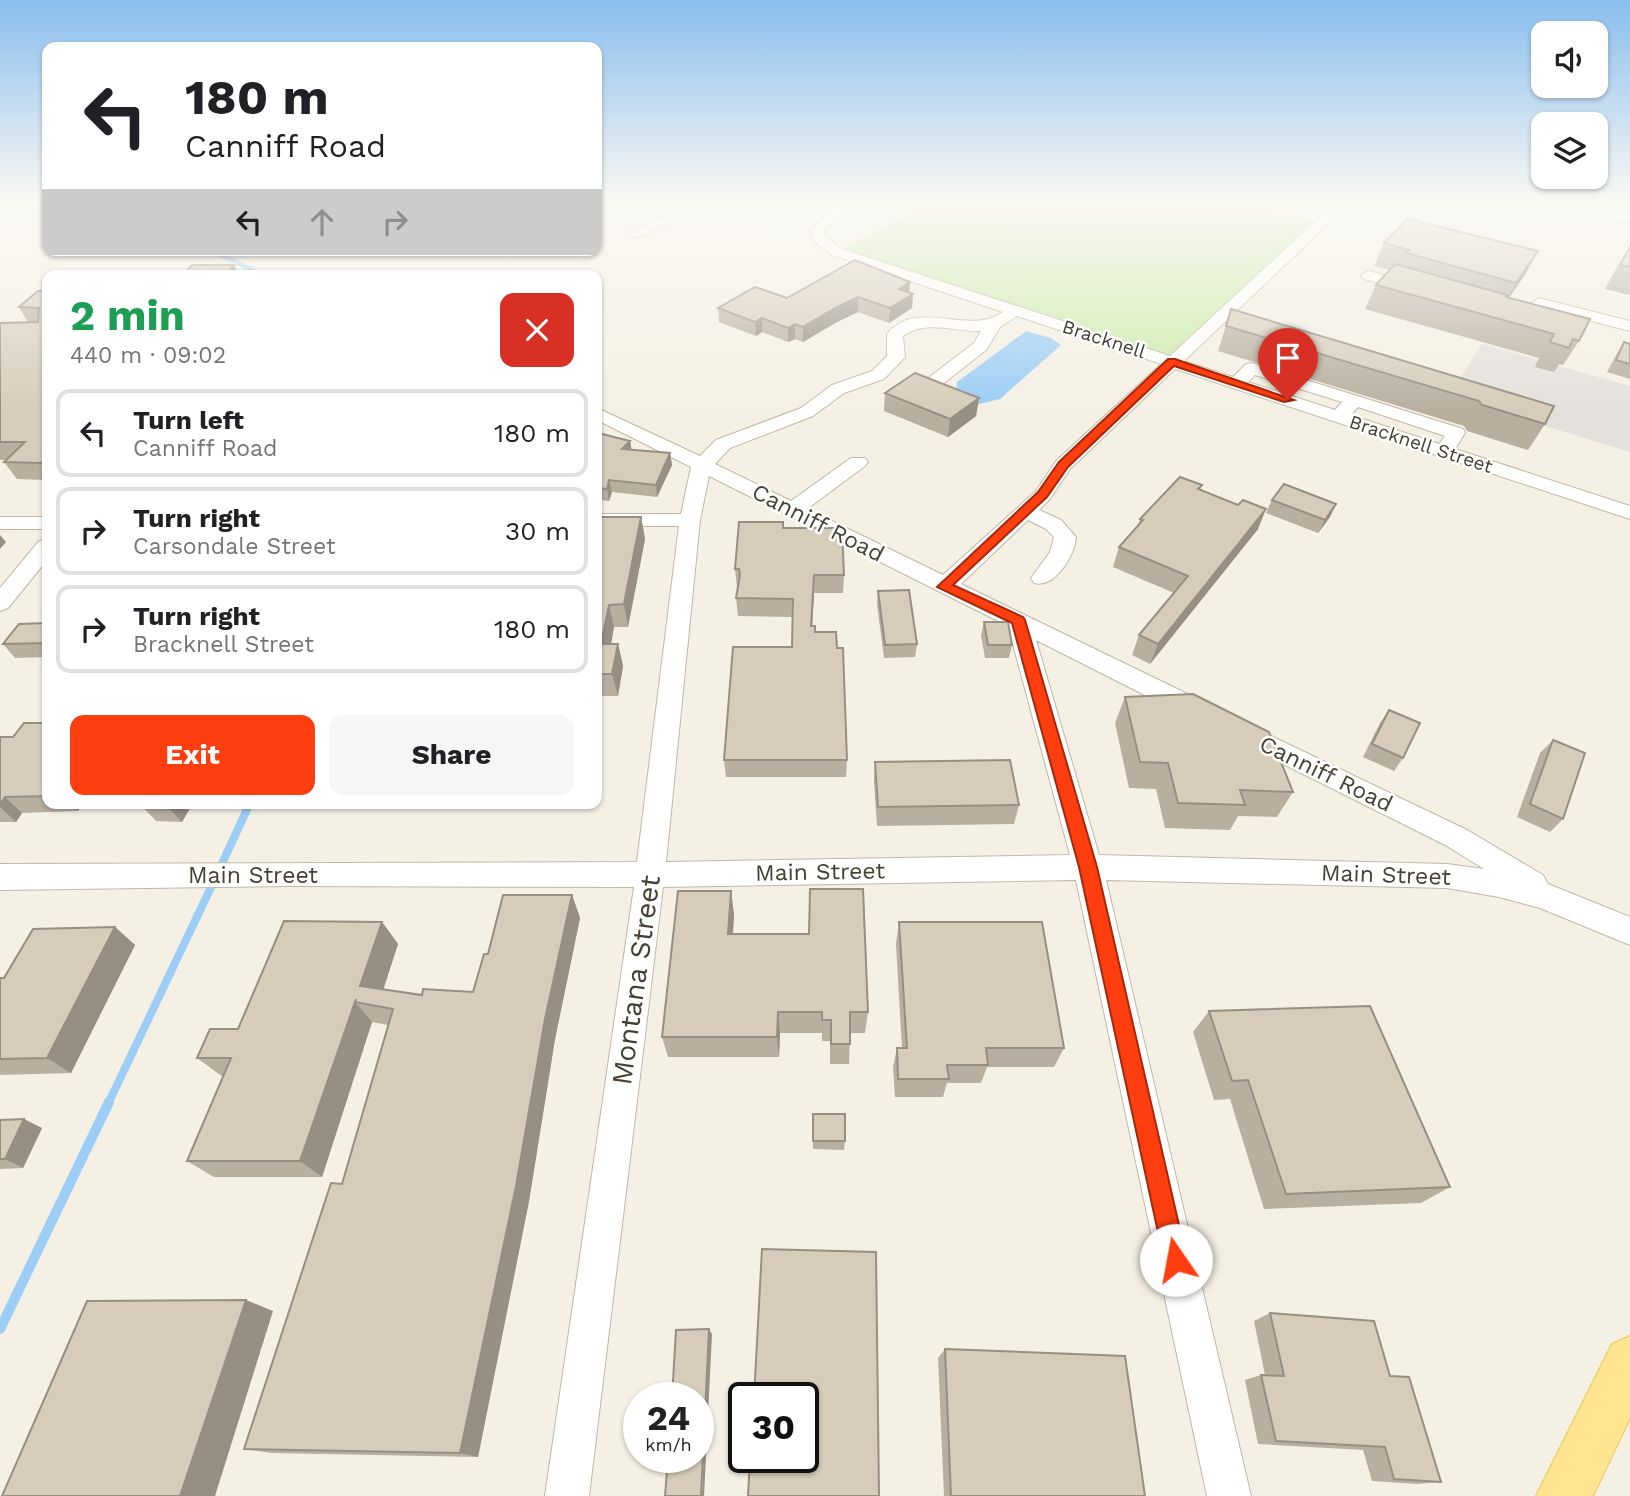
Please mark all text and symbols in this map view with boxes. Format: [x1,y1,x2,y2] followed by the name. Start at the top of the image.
[1531,21,1608,189] map controls
[1531,21,1608,98] button: sound
[185,68,329,126] text: 180 m
[70,70,161,161] icon: left
[1531,112,1608,189] button: layers
[185,127,386,165] text: Canniff Road
[230,203,268,241] icon: left
[303,203,341,241] icon: ahead
[376,203,414,241] icon: right
[70,291,185,340] text: 2 min
[500,293,574,367] button: close
[1059,315,1149,363] street label: Bracknell
[1258,328,1318,400] pin
[1269,339,1307,377] icon: arrive
[70,342,226,369] text: 440 m · 09:02
[133,405,244,435] text: Turn left
[1346,410,1496,478] street label: Bracknell Street
[74,414,112,452] icon: left
[494,418,570,448] text: 180 m
[133,435,278,462] text: Canniff Road
[747,478,889,568] street label: Canniff Road
[133,503,260,533] text: Turn right
[74,512,112,550] icon: right
[505,516,570,546] text: 30 m
[133,533,336,560] text: Carsondale Street
[133,601,260,631] text: Turn right
[74,610,112,648] icon: right
[494,614,570,644] text: 180 m
[133,631,314,658] text: Bracknell Street
[70,715,315,795] button: Exit
[329,715,574,795] button: Share
[1255,730,1397,818] street label: Canniff Road
[755,857,886,887] street label: Main Street
[1321,859,1452,891] street label: Main Street
[188,862,318,889] street label: Main Street
[605,873,667,1087] street label: Montana Street
[1139,1223,1213,1297] position arrow
[728,1382,819,1473] speed limit sign: 30
[647,1397,690,1439] text: 24
[645,1434,692,1455] text: km/h

